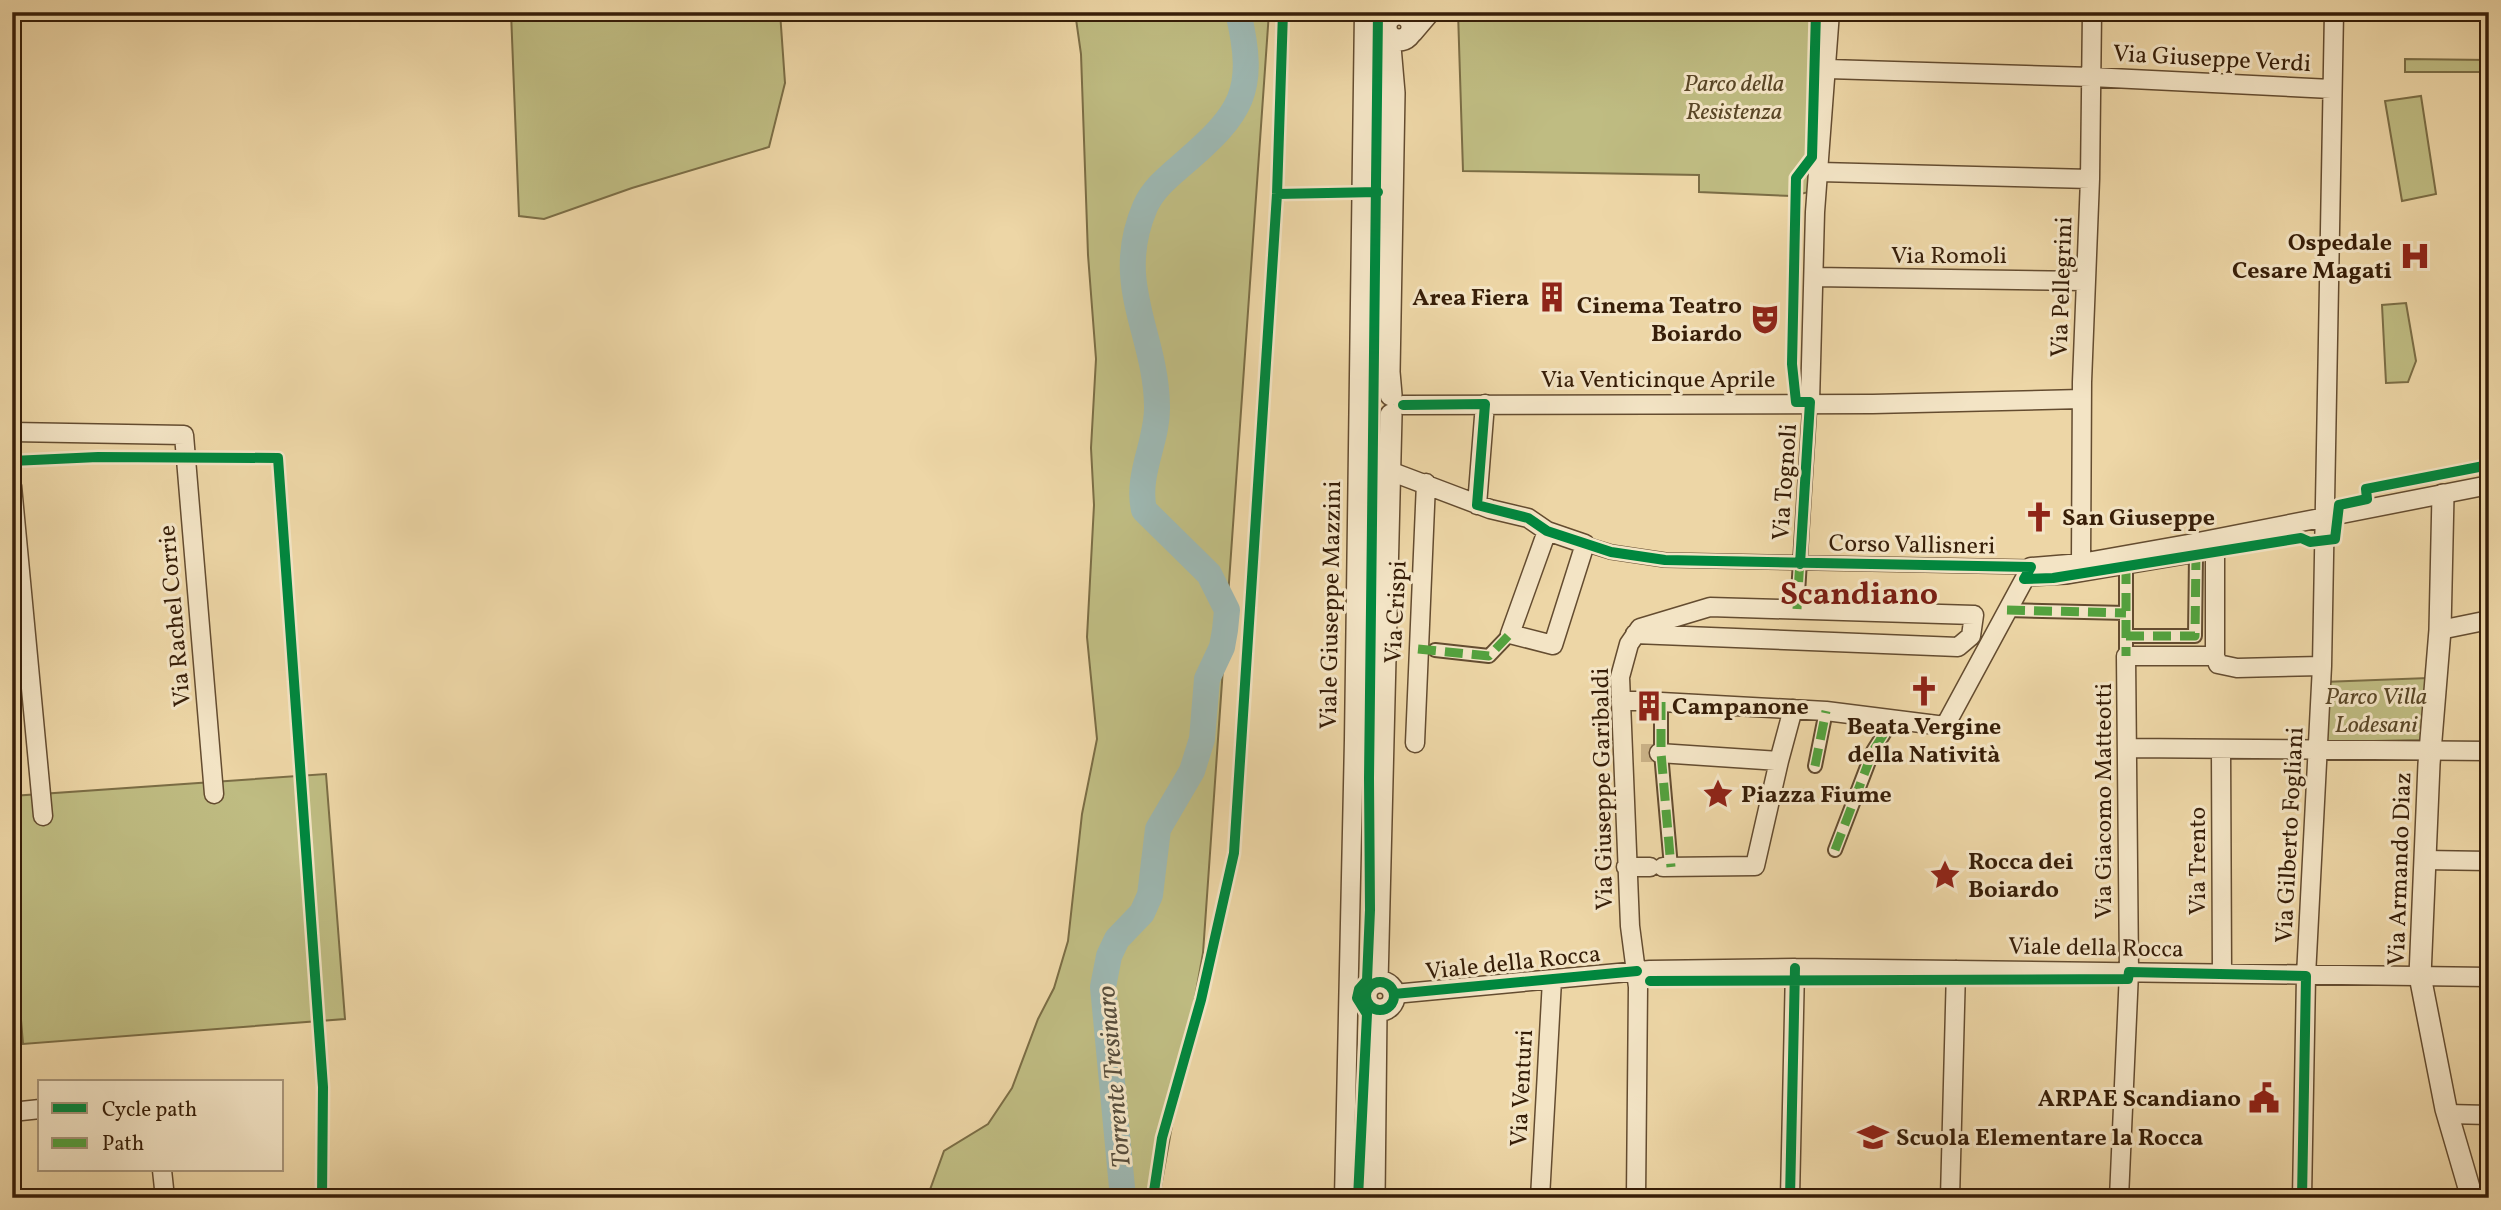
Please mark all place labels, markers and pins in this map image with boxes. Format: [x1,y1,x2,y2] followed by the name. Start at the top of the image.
[2232,227,2392,289] place label: Ospedale Cesare Magati
[2398,239,2432,273] hospital icon: Ospedale Cesare Magati
[1535,280,1569,314] building icon: Area Fiera
[1412,282,1529,316] place label: Area Fiera
[1577,290,1742,352] place label: Cinema Teatro Boiardo
[1748,302,1782,336] theatre icon: Cinema Teatro Boiardo
[2022,500,2056,534] church icon: San Giuseppe
[2062,502,2215,536] place label: San Giuseppe
[1907,674,1941,708] church icon: Beata Vergine della Natività
[1632,689,1666,723] building icon: Campanone
[1672,691,1809,725] place label: Campanone
[1847,711,2001,773] place label: Beata Vergine della Natività
[1701,777,1735,811] place icon: Piazza Fiume
[1741,779,1892,813] place label: Piazza Fiume
[1968,846,2074,908] place label: Rocca dei Boiardo
[1928,858,1962,892] place icon: Rocca dei Boiardo
[2247,1081,2281,1115] public building icon: ARPAE Scandiano
[2038,1083,2241,1117] place label: ARPAE Scandiano
[1856,1120,1890,1154] school or university icon: Scuola Elementare la Rocca
[1896,1122,2203,1156] place label: Scuola Elementare la Rocca

